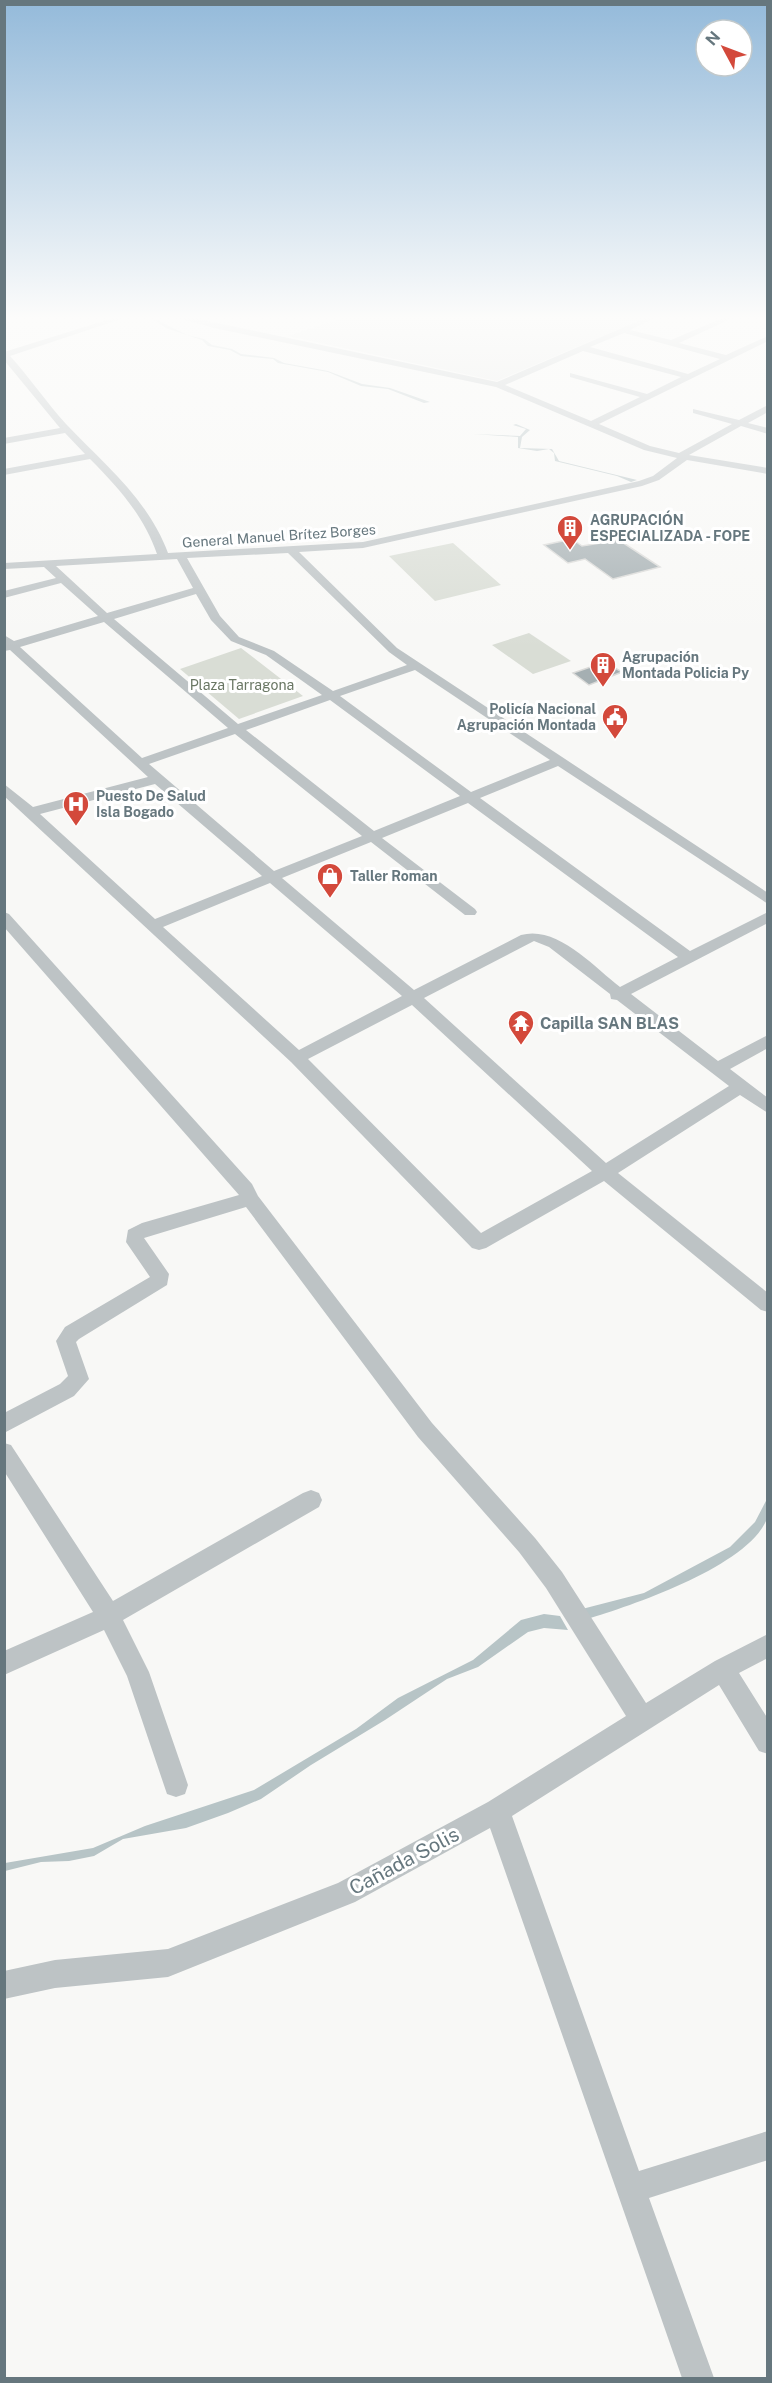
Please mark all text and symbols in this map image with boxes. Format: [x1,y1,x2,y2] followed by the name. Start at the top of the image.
[694,18,754,78] north arrow
[702,28,724,49] text: N
[590,510,750,544] place label: AGRUPACIÓN ESPECIALIZADA - FOPE
[555,513,585,551] building icon: AGRUPACIÓN ESPECIALIZADA - FOPE
[182,521,376,551] street label: General Manuel Brítez Borges
[622,649,749,681] place label: Agrupación Montada Policia Py
[588,650,618,688] building icon: Agrupación Montada Policia Py
[190,677,294,693] park label: Plaza Tarragona
[457,701,596,733] place label: Policía Nacional Agrupación Montada
[600,702,630,740] public building icon: Policía Nacional Agrupación Montada
[96,788,206,820] place label: Puesto De Salud Isla Bogado
[61,789,91,827] hospital icon: Puesto De Salud Isla Bogado
[315,861,345,899] shop icon: Taller Roman
[350,868,438,884] place label: Taller Roman
[506,1008,536,1046] temple icon: Capilla SAN BLAS
[540,1014,679,1033] place label: Capilla SAN BLAS
[345,1822,463,1900] street label: Cañada Solis

